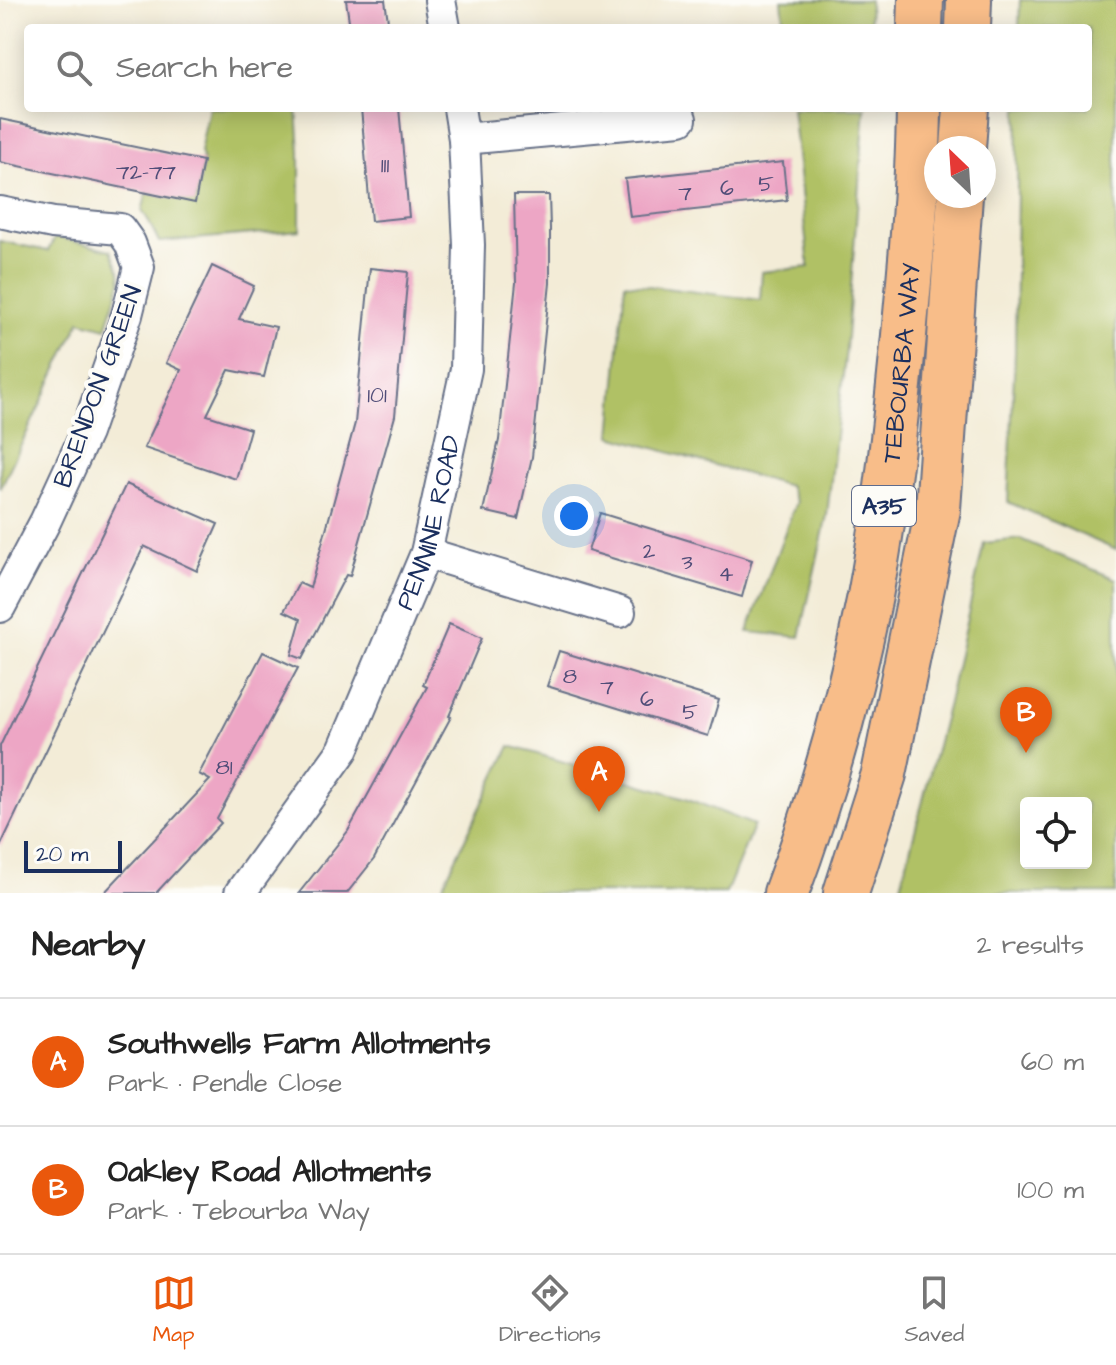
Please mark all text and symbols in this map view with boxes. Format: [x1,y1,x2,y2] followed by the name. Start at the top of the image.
[24,24,1092,112] search box
[52,46,96,90] icon: search
[116,47,293,89] text: Search here
[924,136,996,208] north arrow
[381,150,389,181] house number: 111
[116,157,176,188] house number: 72-77
[758,169,774,200] house number: 5
[720,173,734,204] house number: 6
[678,178,692,209] house number: 7
[873,261,930,465] street label: TEBOURBA WAY
[45,280,151,493] street label: BRENDON GREEN
[367,380,387,411] house number: 101
[387,432,470,616] street label: PENNINE ROAD
[852,486,916,526] road number: A35
[554,496,594,536] your location
[643,536,656,567] house number: 2
[681,547,693,578] house number: 3
[719,559,734,590] house number: 4
[563,661,577,692] house number: 8
[600,672,614,703] house number: 7
[640,684,654,715] house number: 6
[1000,687,1052,753] pin: B
[682,697,698,728] house number: 5
[573,746,625,812] pin: A
[215,752,233,783] house number: 81
[1020,797,1092,869] map controls
[1020,797,1092,869] button: locate
[24,837,122,873] scale bar
[36,839,88,870] text: 20 m
[32,921,146,969] text: Nearby
[976,927,1084,963] text: 2 results
[108,1023,491,1065] text: Southwells Farm Allotments
[50,1044,66,1080] text: A
[1021,1044,1084,1080] text: 60 m
[108,1065,342,1101] text: Park · Pendle Close
[108,1151,432,1193] text: Oakley Road Allotments
[49,1172,67,1208] text: B
[1017,1172,1084,1208] text: 100 m
[108,1193,370,1229] text: Park · Tebourba Way
[152,1271,196,1350] tab: Map
[499,1271,601,1350] tab: Directions
[904,1271,964,1350] tab: Saved

